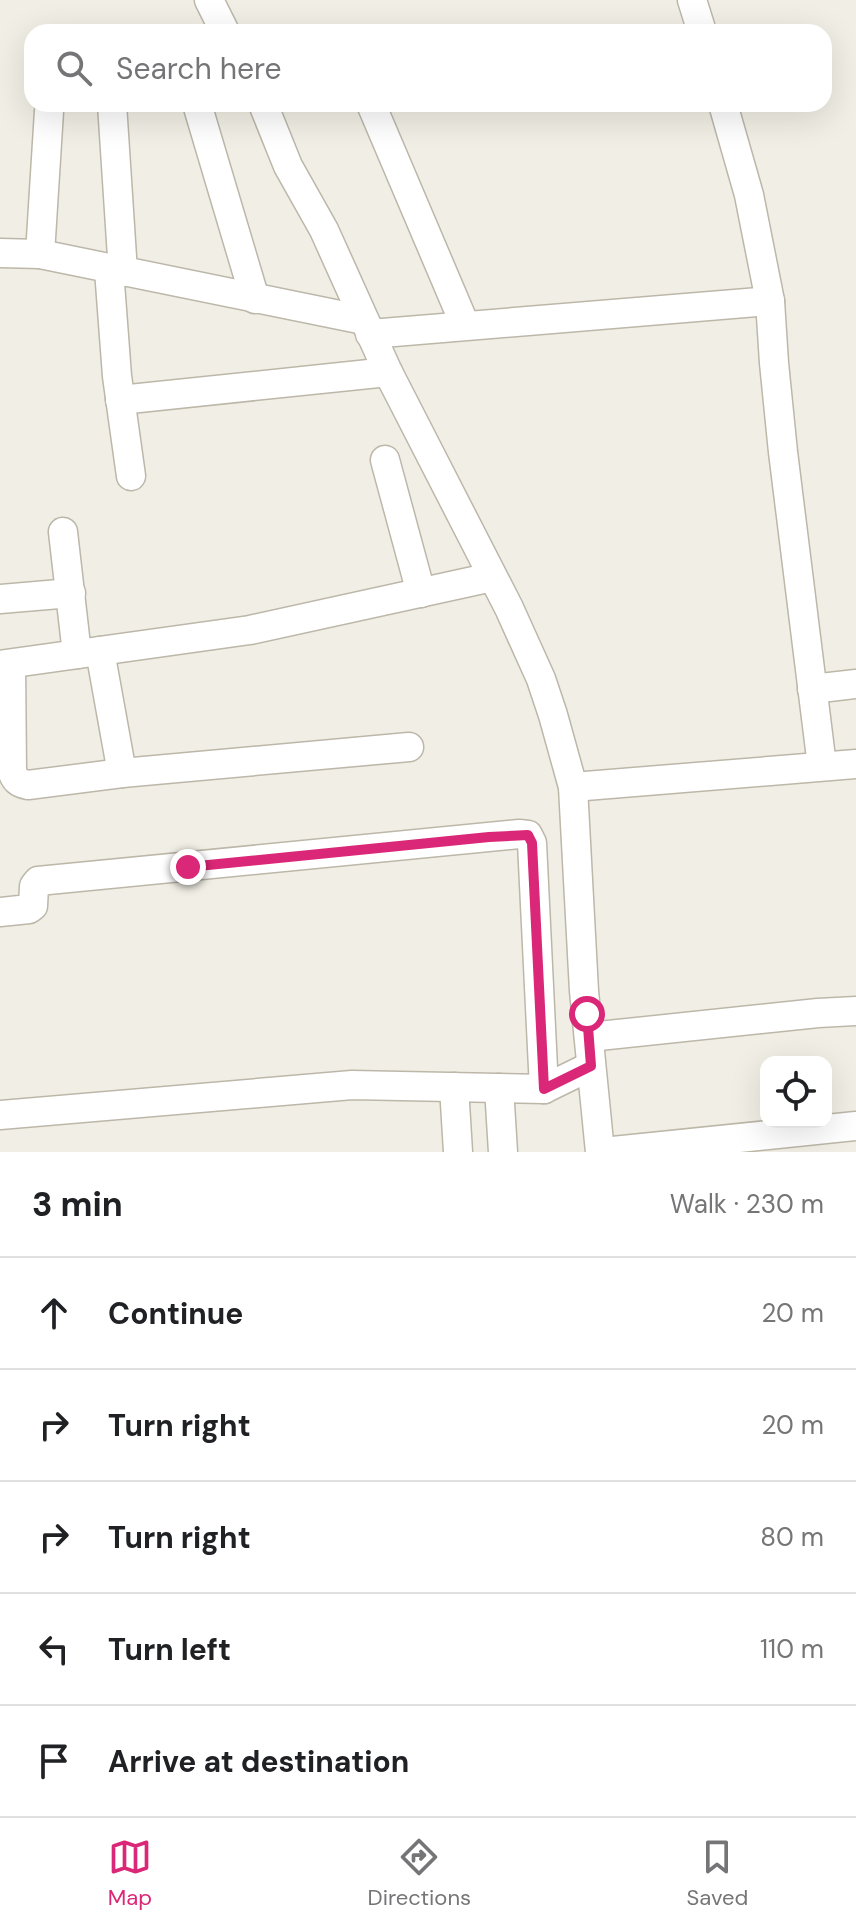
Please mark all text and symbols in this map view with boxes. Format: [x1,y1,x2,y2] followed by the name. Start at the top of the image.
[24,24,832,112] search box
[52,46,96,90] icon: search
[116,49,282,88] text: Search here
[170,849,206,885] route end
[569,996,605,1032] route start
[760,1056,832,1128] map controls
[760,1056,832,1128] button: locate
[32,1182,123,1227] text: 3 min
[670,1187,824,1221] text: Walk · 230 m
[32,1291,76,1335] icon: ahead
[108,1294,243,1333] text: Continue
[761,1296,824,1330] text: 20 m
[32,1403,76,1447] icon: right
[108,1406,251,1445] text: Turn right
[761,1408,824,1442] text: 20 m
[32,1515,76,1559] icon: right
[108,1518,251,1557] text: Turn right
[760,1520,824,1554] text: 80 m
[32,1627,76,1671] icon: left
[108,1630,231,1669] text: Turn left
[760,1632,824,1666] text: 110 m
[32,1739,76,1783] icon: arrive
[108,1742,409,1781] text: Arrive at destination
[108,1835,152,1912] tab: Map
[368,1835,471,1912] tab: Directions
[687,1835,748,1912] tab: Saved

